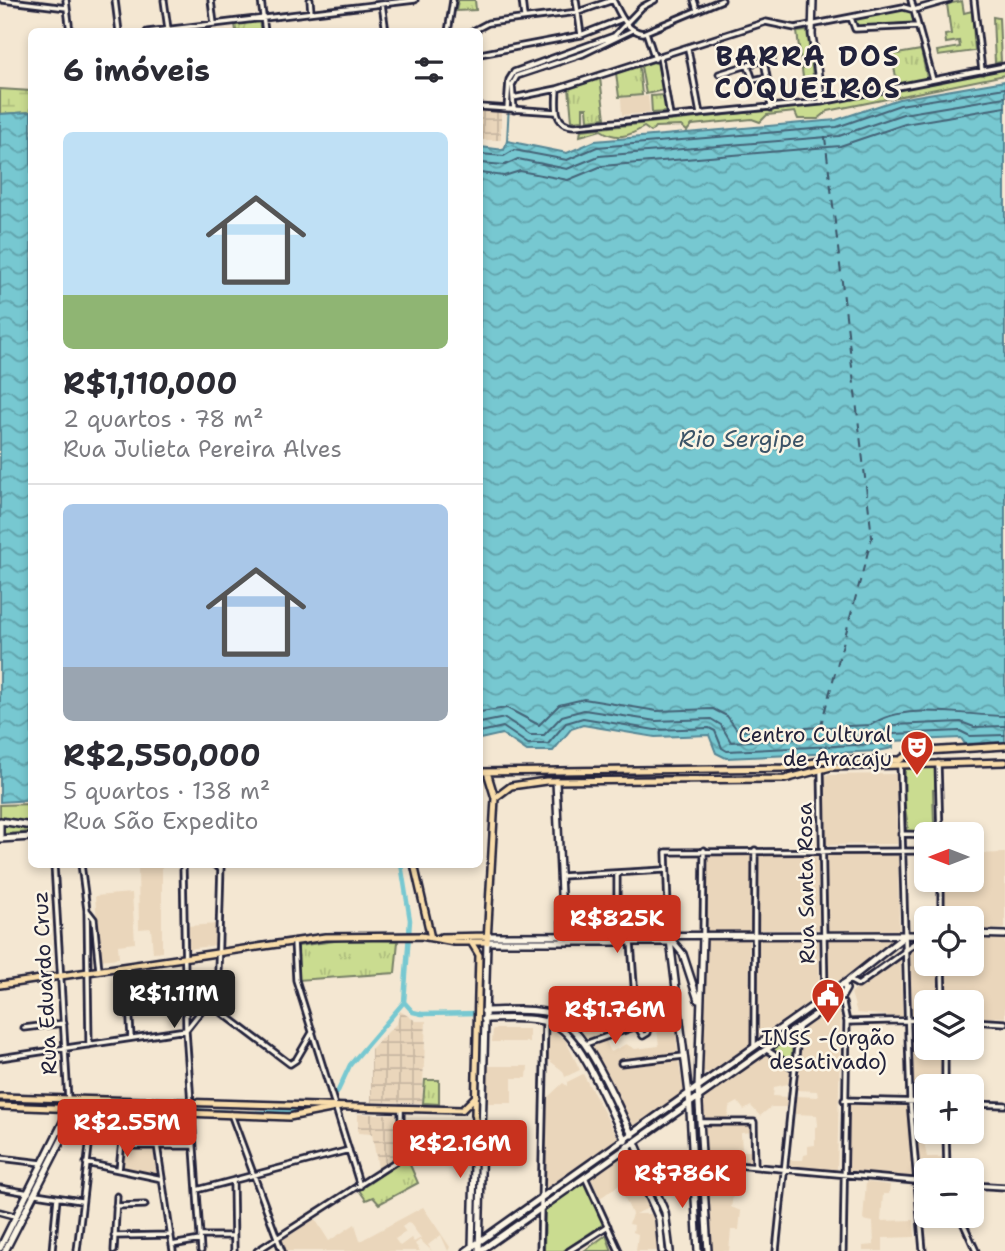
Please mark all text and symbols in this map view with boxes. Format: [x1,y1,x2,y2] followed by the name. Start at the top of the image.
[714,37,902,107] district label: BARRA DOS COQUEIROS
[63,50,210,91] text: 6 imóveis
[410,51,448,89] icon: filters
[193,177,319,303] icon: home
[63,363,237,404] text: R$1,110,000
[63,404,264,434] text: 2 quartos · 78 m²
[679,424,805,454] water label: Rio Sergipe
[63,434,342,464] text: Rua Julieta Pereira Alves
[193,549,319,675] icon: home
[738,721,893,773] place label: Centro Cultural de Aracaju
[898,728,936,777] theatre icon: Centro Cultural de Aracaju
[63,735,261,776] text: R$2,550,000
[63,776,270,806] text: 5 quartos · 138 m²
[791,802,821,964] street label: Rua Santa Rosa
[63,806,258,836] text: Rua São Expedito
[914,822,984,892] north arrow
[914,822,984,1228] map controls
[26,890,64,1076] street label: Rua Eduardo Cruz
[560,895,674,955] pin: R$825K
[570,903,664,933] text: R$825K
[914,906,984,976] button: locate
[109,970,239,1030] pin: R$1.11M
[809,976,847,1025] public building icon: INSS -(orgão desativado)
[129,978,219,1008] text: R$1.11M
[550,986,680,1046] pin: R$1.76M
[914,990,984,1060] button: layers
[565,994,665,1024] text: R$1.76M
[761,1024,895,1076] place label: INSS -(orgão desativado)
[914,1074,984,1144] button: +
[62,1100,192,1159] pin: R$2.55M
[74,1107,180,1137] text: R$2.55M
[395,1120,525,1180] pin: R$2.16M
[409,1128,511,1158] text: R$2.16M
[625,1150,739,1210] pin: R$786K
[634,1158,730,1188] text: R$786K
[914,1158,984,1228] button: −

